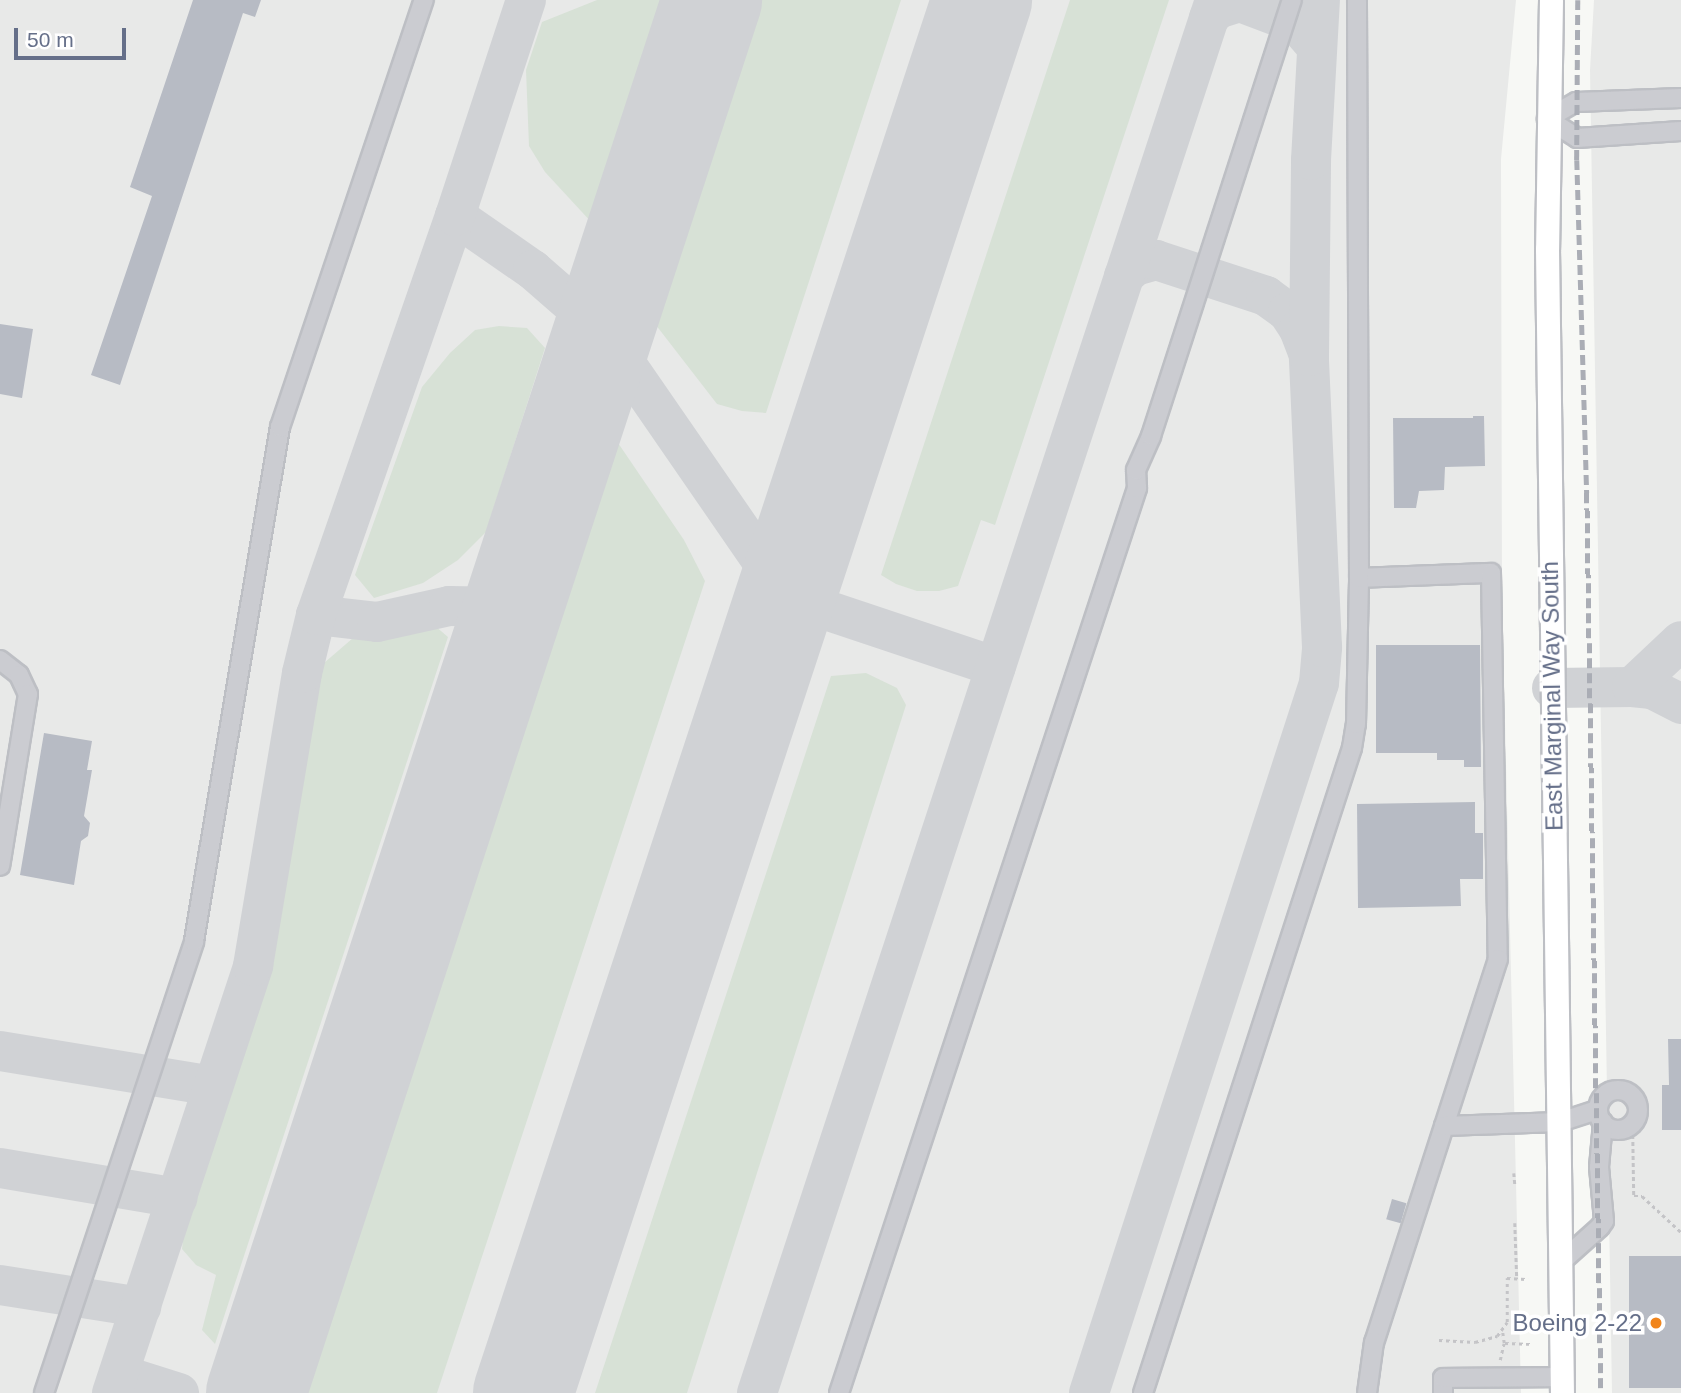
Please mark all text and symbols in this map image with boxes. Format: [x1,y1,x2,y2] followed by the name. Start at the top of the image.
[18,14,130,58] scale bar
[27,28,74,51] text: 50 m
[1535,561,1569,831] street label: East Marginal Way South
[1513,1309,1642,1337] place label: Boeing 2-22
[1648,1315,1664,1331] marker: Boeing 2-22

